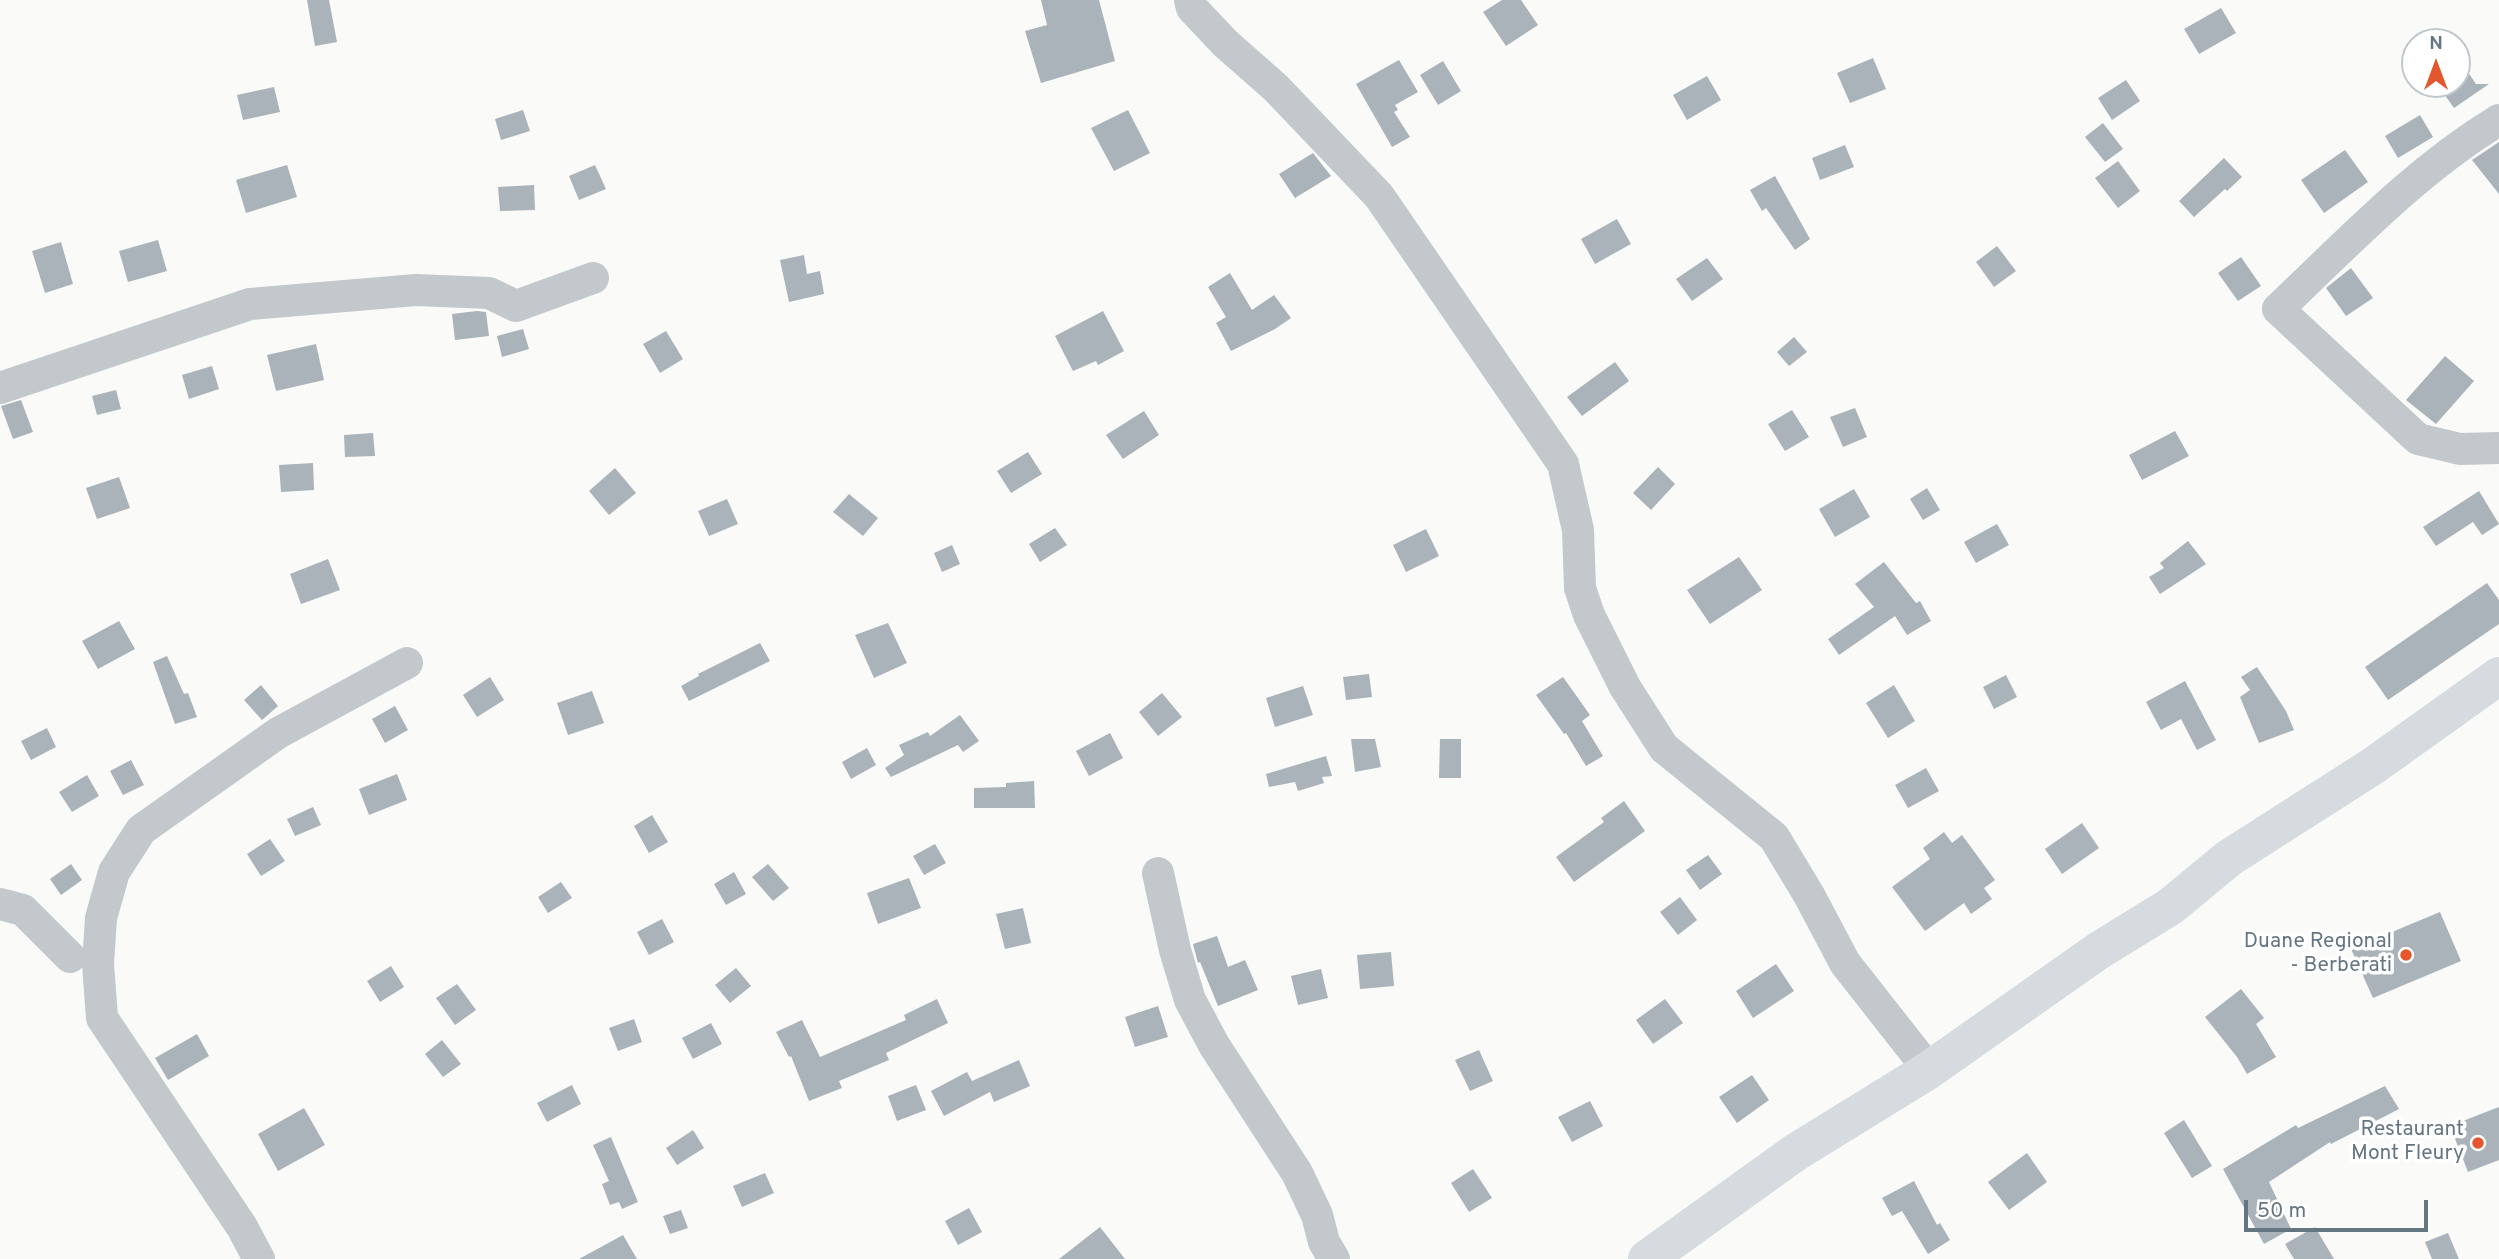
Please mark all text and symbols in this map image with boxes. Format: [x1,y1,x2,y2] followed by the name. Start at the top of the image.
[2401,28,2471,98] north arrow
[2429,32,2443,56] text: N
[2244,930,2392,980] place label: Duane Regional - Berberati
[2398,947,2414,963] marker: Duane Regional - Berberati
[2351,1118,2464,1168] place label: Restaurant Mont Fleury
[2470,1135,2486,1151] marker: Restaurant Mont Fleury
[2247,1186,2431,1230] scale bar
[2257,1198,2306,1225] text: 50 m

